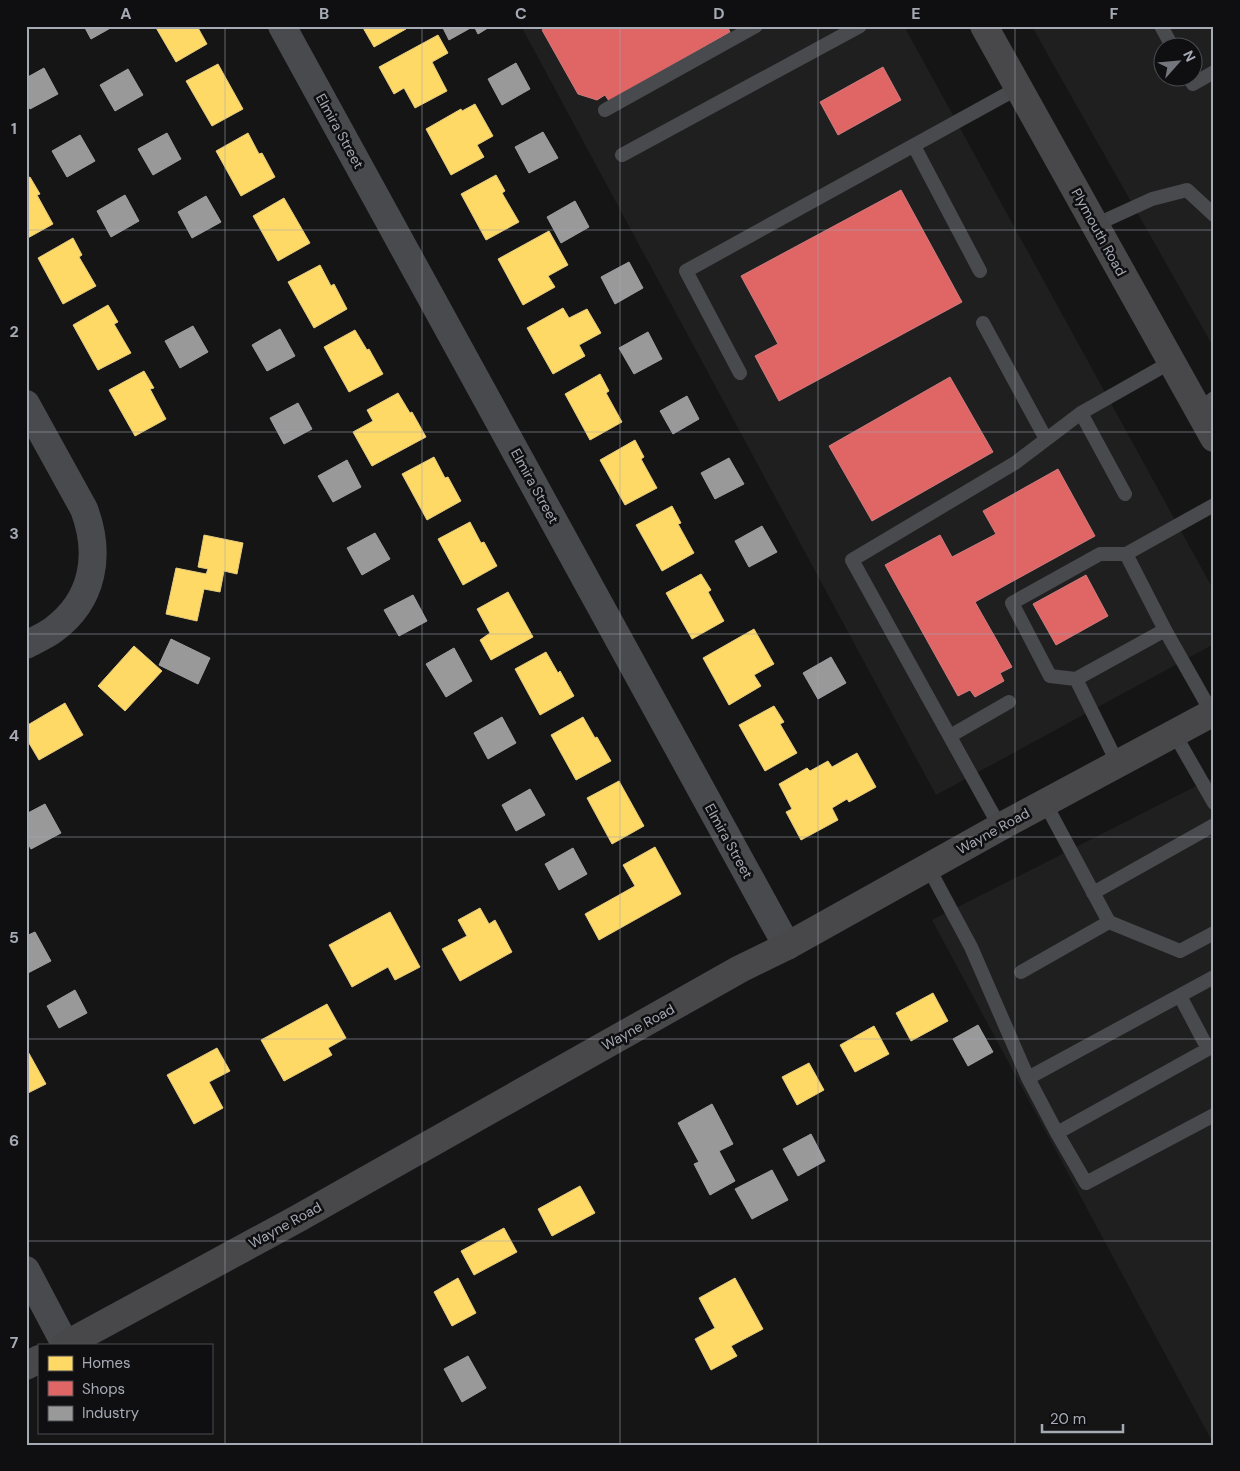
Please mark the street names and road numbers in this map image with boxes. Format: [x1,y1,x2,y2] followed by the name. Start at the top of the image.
[312,90,368,172] street label: Elmira Street
[1067,185,1131,279] street label: Plymouth Road
[507,445,563,527] street label: Elmira Street
[701,800,757,882] street label: Elmira Street
[953,804,1033,858] street label: Wayne Road
[598,1000,678,1054] street label: Wayne Road
[245,1198,325,1252] street label: Wayne Road

